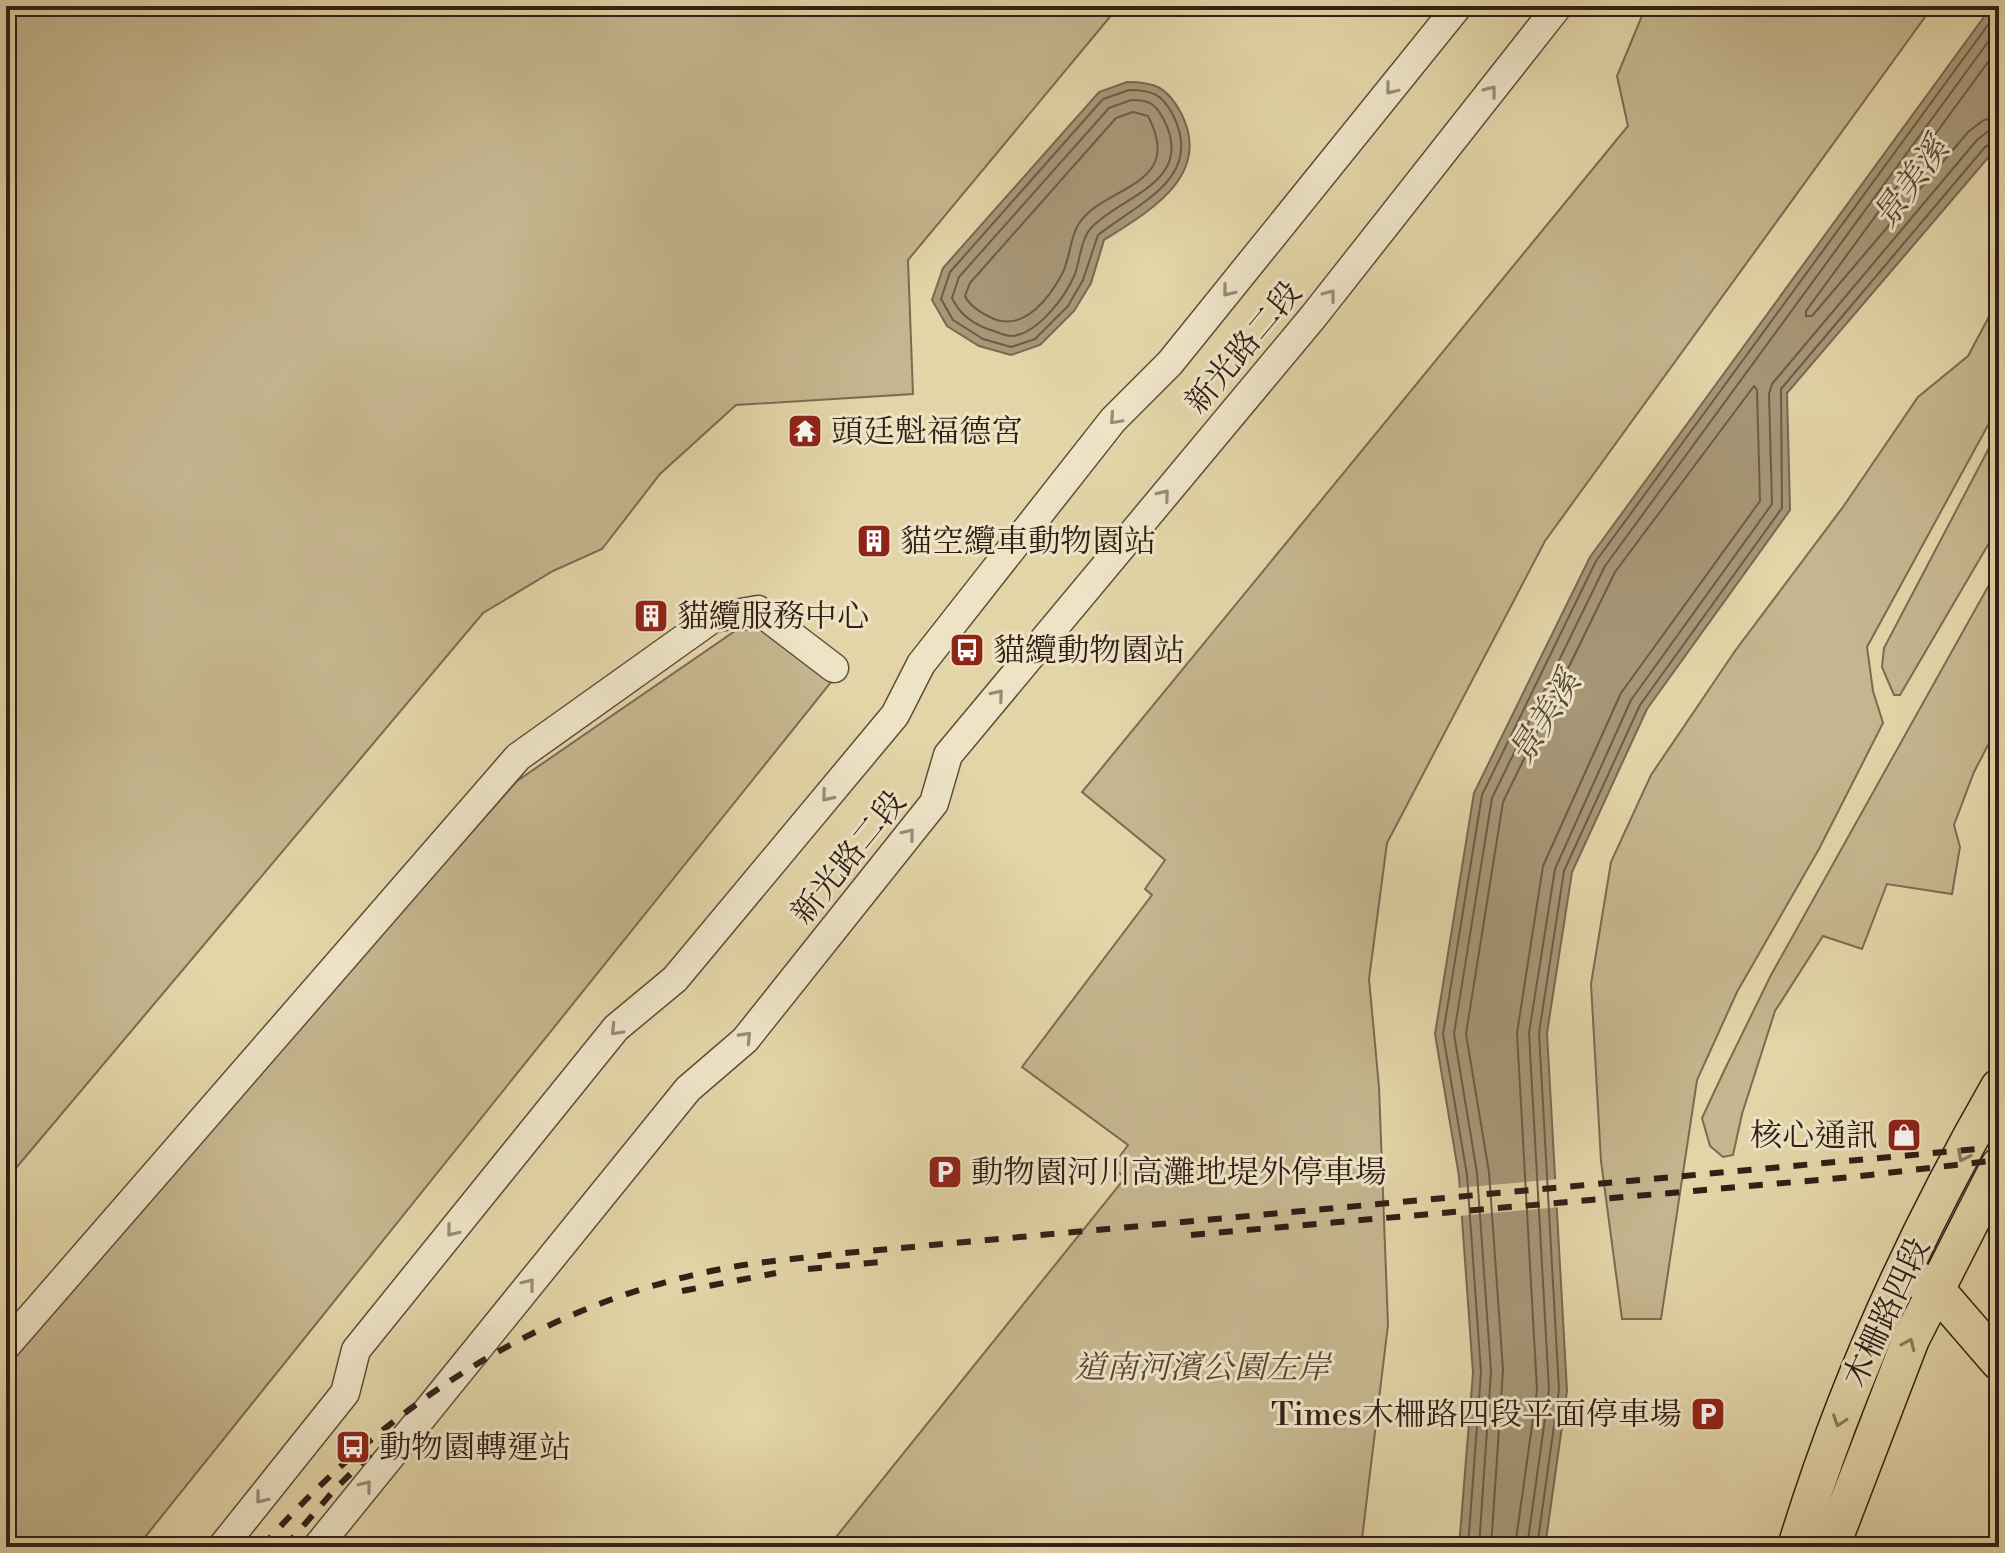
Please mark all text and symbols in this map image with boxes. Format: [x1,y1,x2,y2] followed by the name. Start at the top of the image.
[1387,79,1401,94] one-way arrow
[1481,86,1496,100] one-way arrow
[1865,126,1961,237] water label: 景美溪
[1177,273,1311,422] street label: 新光路二段
[1223,282,1238,296] one-way arrow
[1320,290,1335,304] one-way arrow
[1111,409,1125,424] one-way arrow
[786,412,824,450] temple icon: 頭廷魁福德宮
[831,412,1023,452] place label: 頭廷魁福德宮
[1154,490,1169,505] one-way arrow
[855,522,893,560] building icon: 貓空纜車動物園站
[900,522,1156,562] place label: 貓空纜車動物園站
[632,597,670,635] building icon: 貓纜服務中心
[677,597,869,637] place label: 貓纜服務中心
[948,631,986,669] bus stop icon: 貓纜動物園站
[993,631,1185,671] place label: 貓纜動物園站
[1501,660,1593,772] water label: 景美溪
[988,690,1003,704] one-way arrow
[783,783,915,932] street label: 新光路二段
[822,787,837,801] one-way arrow
[899,829,914,843] one-way arrow
[611,1021,625,1035] one-way arrow
[737,1032,752,1046] one-way arrow
[1750,1116,1878,1156] place label: 核心通訊
[1885,1116,1923,1154] shop icon: 核心通訊
[1957,1148,1972,1162] one-way arrow
[926,1153,964,1191] parking icon: 動物園河川高灘地堤外停車場
[971,1153,1387,1193] place label: 動物園河川高灘地堤外停車場
[447,1222,461,1237] one-way arrow
[1835,1231,1939,1393] street label: 木柵路四段
[520,1278,534,1293] one-way arrow
[1899,1337,1915,1352] one-way arrow
[1074,1348,1333,1388] park label: 道南河濱公園左岸
[1271,1395,1682,1435] place label: Times木柵路四段平面停車場
[1689,1395,1727,1433] parking icon: Times木柵路四段平面停車場
[1832,1413,1848,1427] one-way arrow
[334,1428,372,1466] bus stop icon: 動物園轉運站
[379,1428,571,1468] place label: 動物園轉運站
[356,1481,371,1495] one-way arrow
[257,1489,271,1504] one-way arrow

